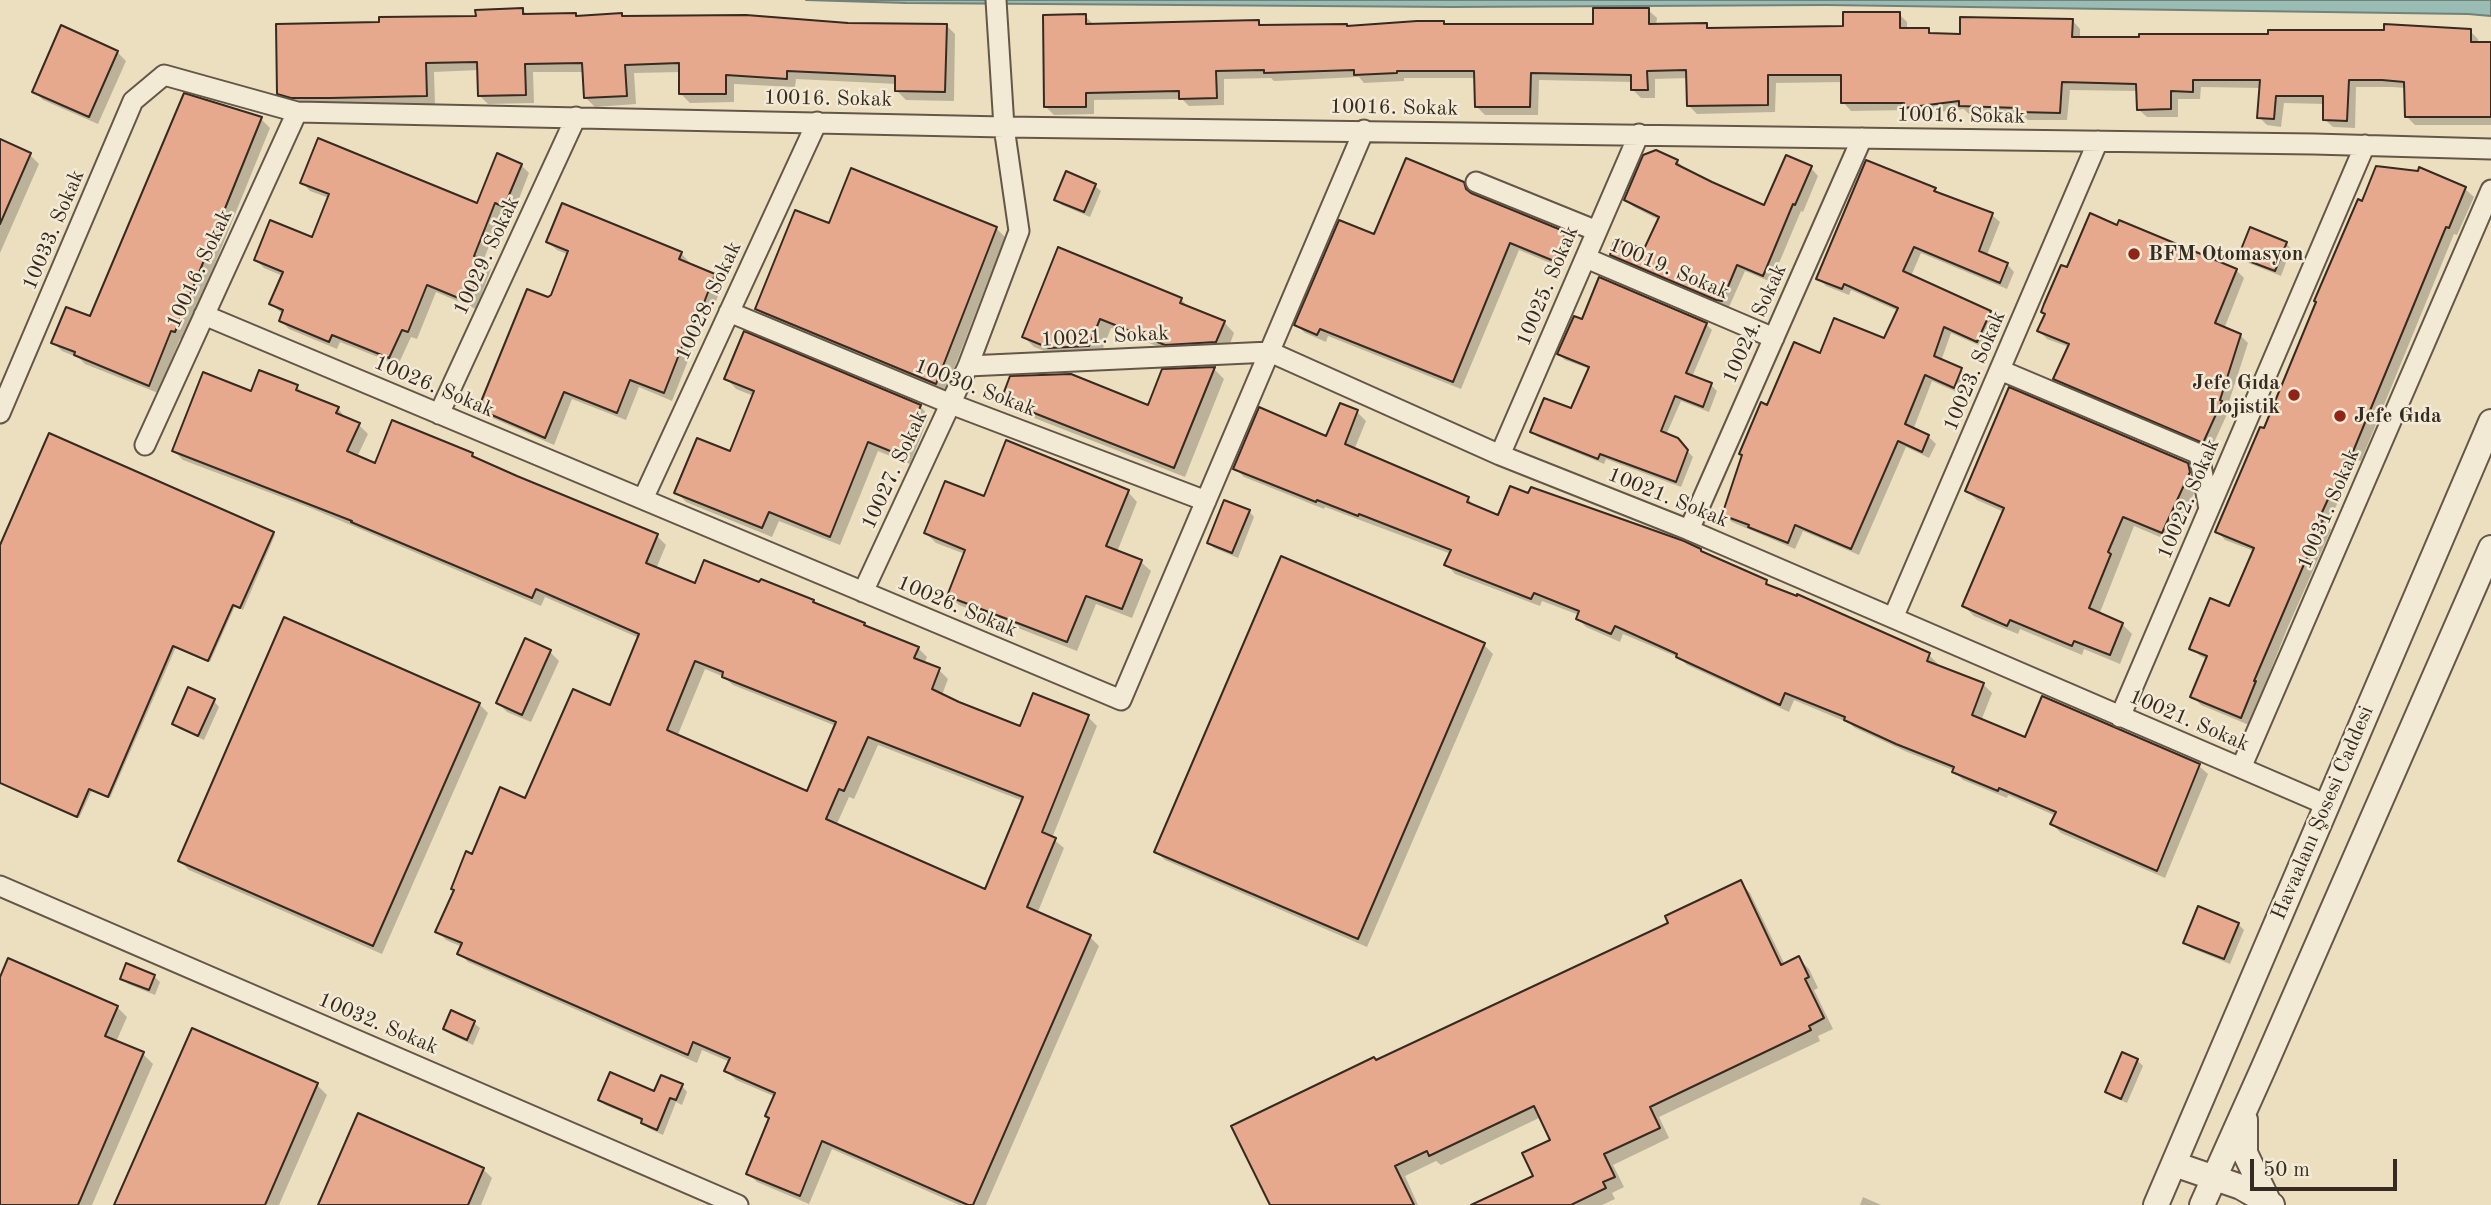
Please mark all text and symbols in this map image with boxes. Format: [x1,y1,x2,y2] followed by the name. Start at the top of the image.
[764,85,892,113] street label: 10016. Sokak
[1330,94,1458,122] street label: 10016. Sokak
[1897,102,2025,130] street label: 10016. Sokak
[17,166,91,294] street label: 10033. Sokak
[448,193,526,319] street label: 10029. Sokak
[161,206,239,332] street label: 10016. Sokak
[1511,222,1585,350] street label: 10025. Sokak
[1605,232,1733,306] street label: 10019. Sokak
[670,238,748,364] street label: 10028. Sokak
[2148,241,2303,267] place label: BFM Otomasyon
[2126,246,2142,262] marker: BFM Otomasyon
[1717,260,1793,388] street label: 10024. Sokak
[1938,307,2012,435] street label: 10023. Sokak
[1040,321,1170,353] street label: 10021. Sokak
[370,350,498,424] street label: 10026. Sokak
[911,353,1039,423] street label: 10030. Sokak
[2192,370,2280,420] place label: Jefe Gıda Lojistik
[2286,387,2302,403] marker: Jefe Gıda Lojistik
[2354,403,2442,429] place label: Jefe Gıda
[856,407,934,533] street label: 10027. Sokak
[2332,408,2348,424] marker: Jefe Gıda
[2152,435,2226,563] street label: 10022. Sokak
[2292,445,2366,573] street label: 10031. Sokak
[1604,462,1732,534] street label: 10021. Sokak
[893,570,1021,644] street label: 10026. Sokak
[2125,684,2253,758] street label: 10021. Sokak
[2266,702,2380,924] street label: Havaalanı Şosesi Caddesi
[314,987,442,1061] street label: 10032. Sokak
[2253,1146,2400,1190] scale bar
[2263,1160,2310,1181] text: 50 m

